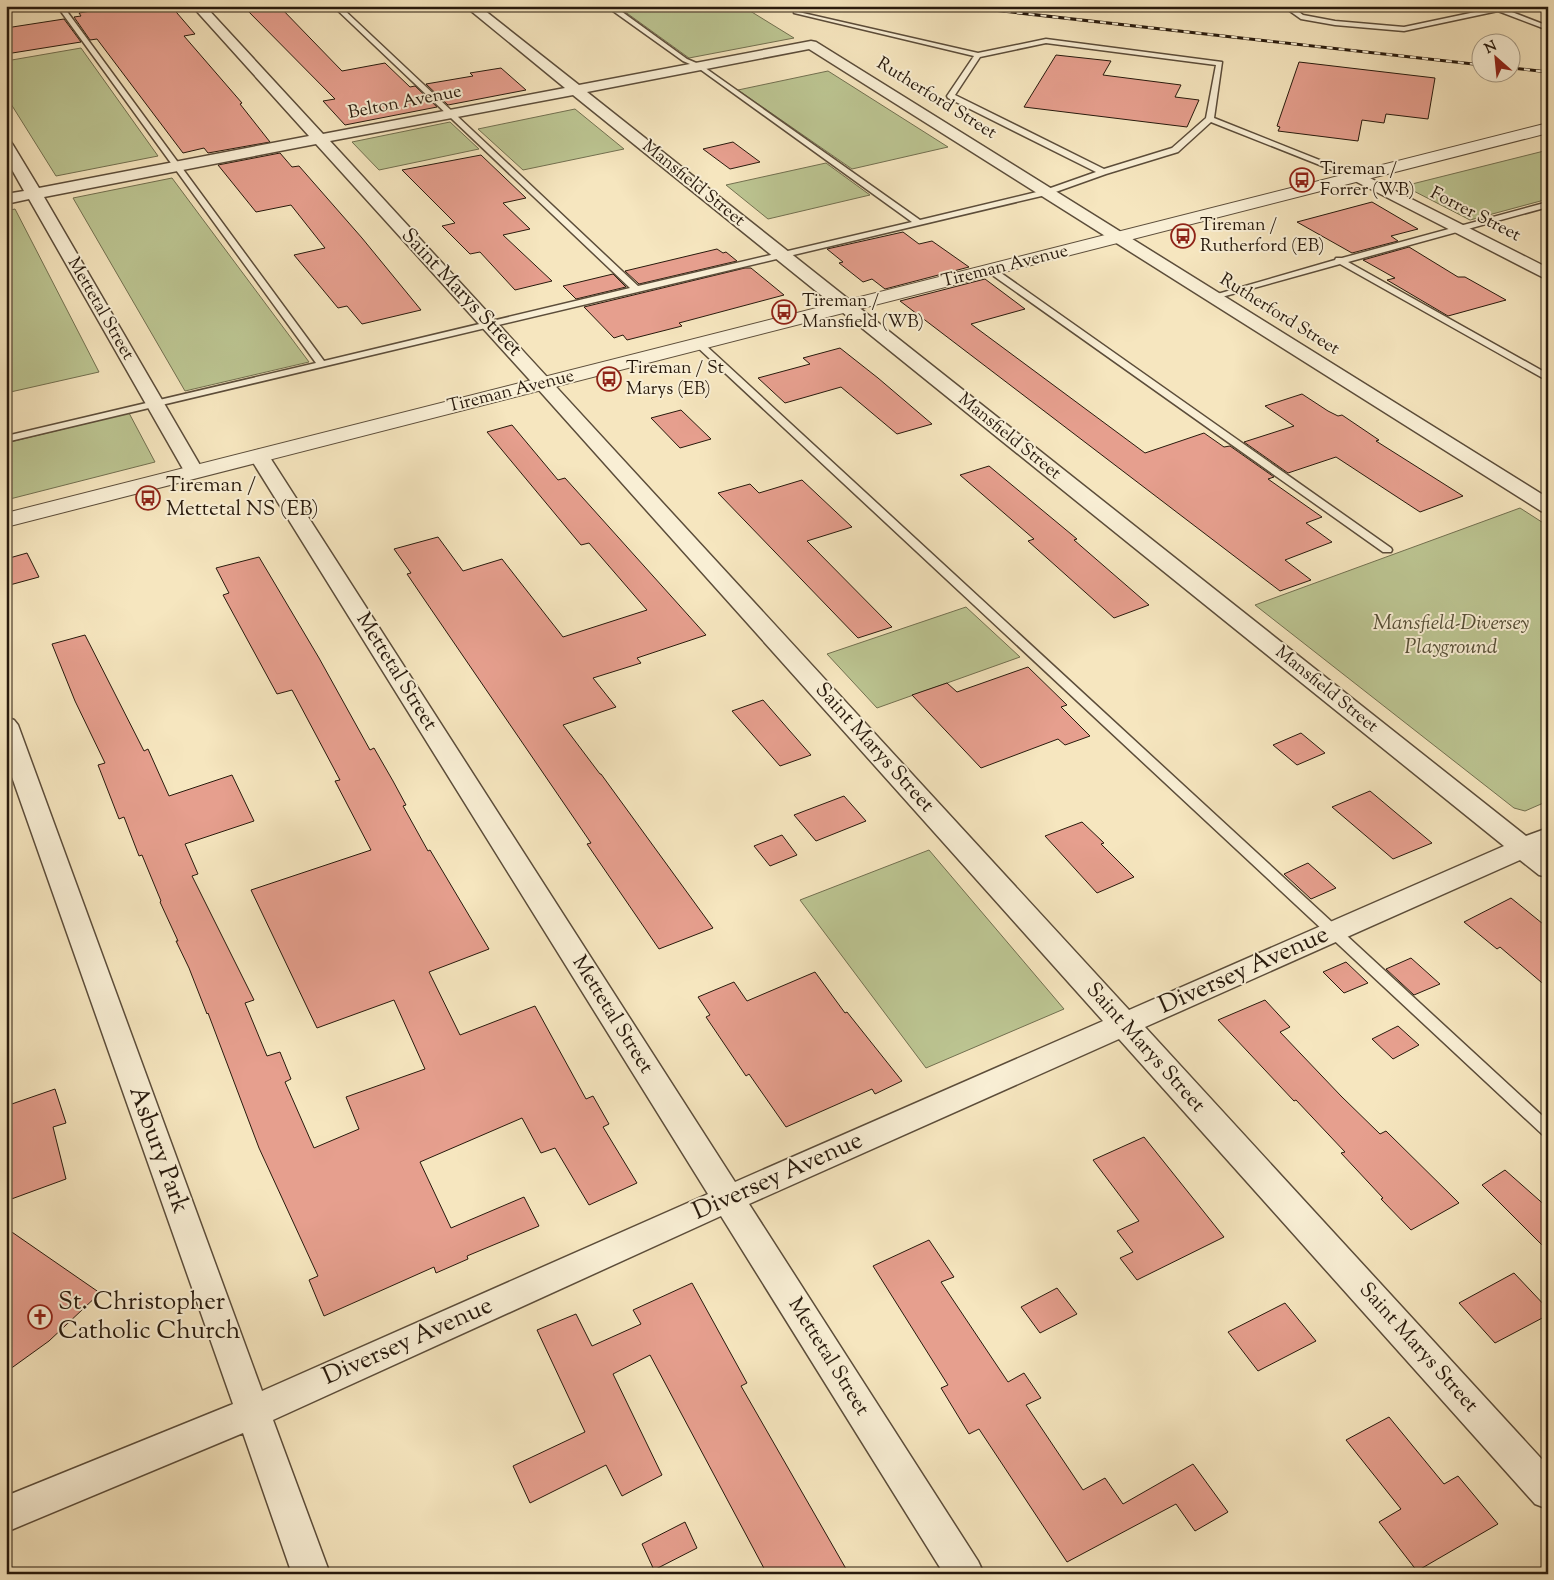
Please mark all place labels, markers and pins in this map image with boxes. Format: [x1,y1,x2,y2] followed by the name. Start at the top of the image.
[1320,157,1415,204] place label: Tireman / Forrer (WB)
[1289,167,1315,193] bus stop icon: Tireman / Forrer (WB)
[1200,213,1324,260] place label: Tireman / Rutherford (EB)
[1170,223,1196,249] bus stop icon: Tireman / Rutherford (EB)
[802,289,924,336] place label: Tireman / Mansfield (WB)
[771,299,797,325] bus stop icon: Tireman / Mansfield (WB)
[626,356,724,403] place label: Tireman / St Marys (EB)
[596,366,622,392] bus stop icon: Tireman / St Marys (EB)
[166,471,319,525] place label: Tireman / Mettetal NS (EB)
[135,485,161,511] bus stop icon: Tireman / Mettetal NS (EB)
[58,1285,241,1350] place label: St. Christopher Catholic Church
[27,1304,53,1330] church icon: St. Christopher Catholic Church

